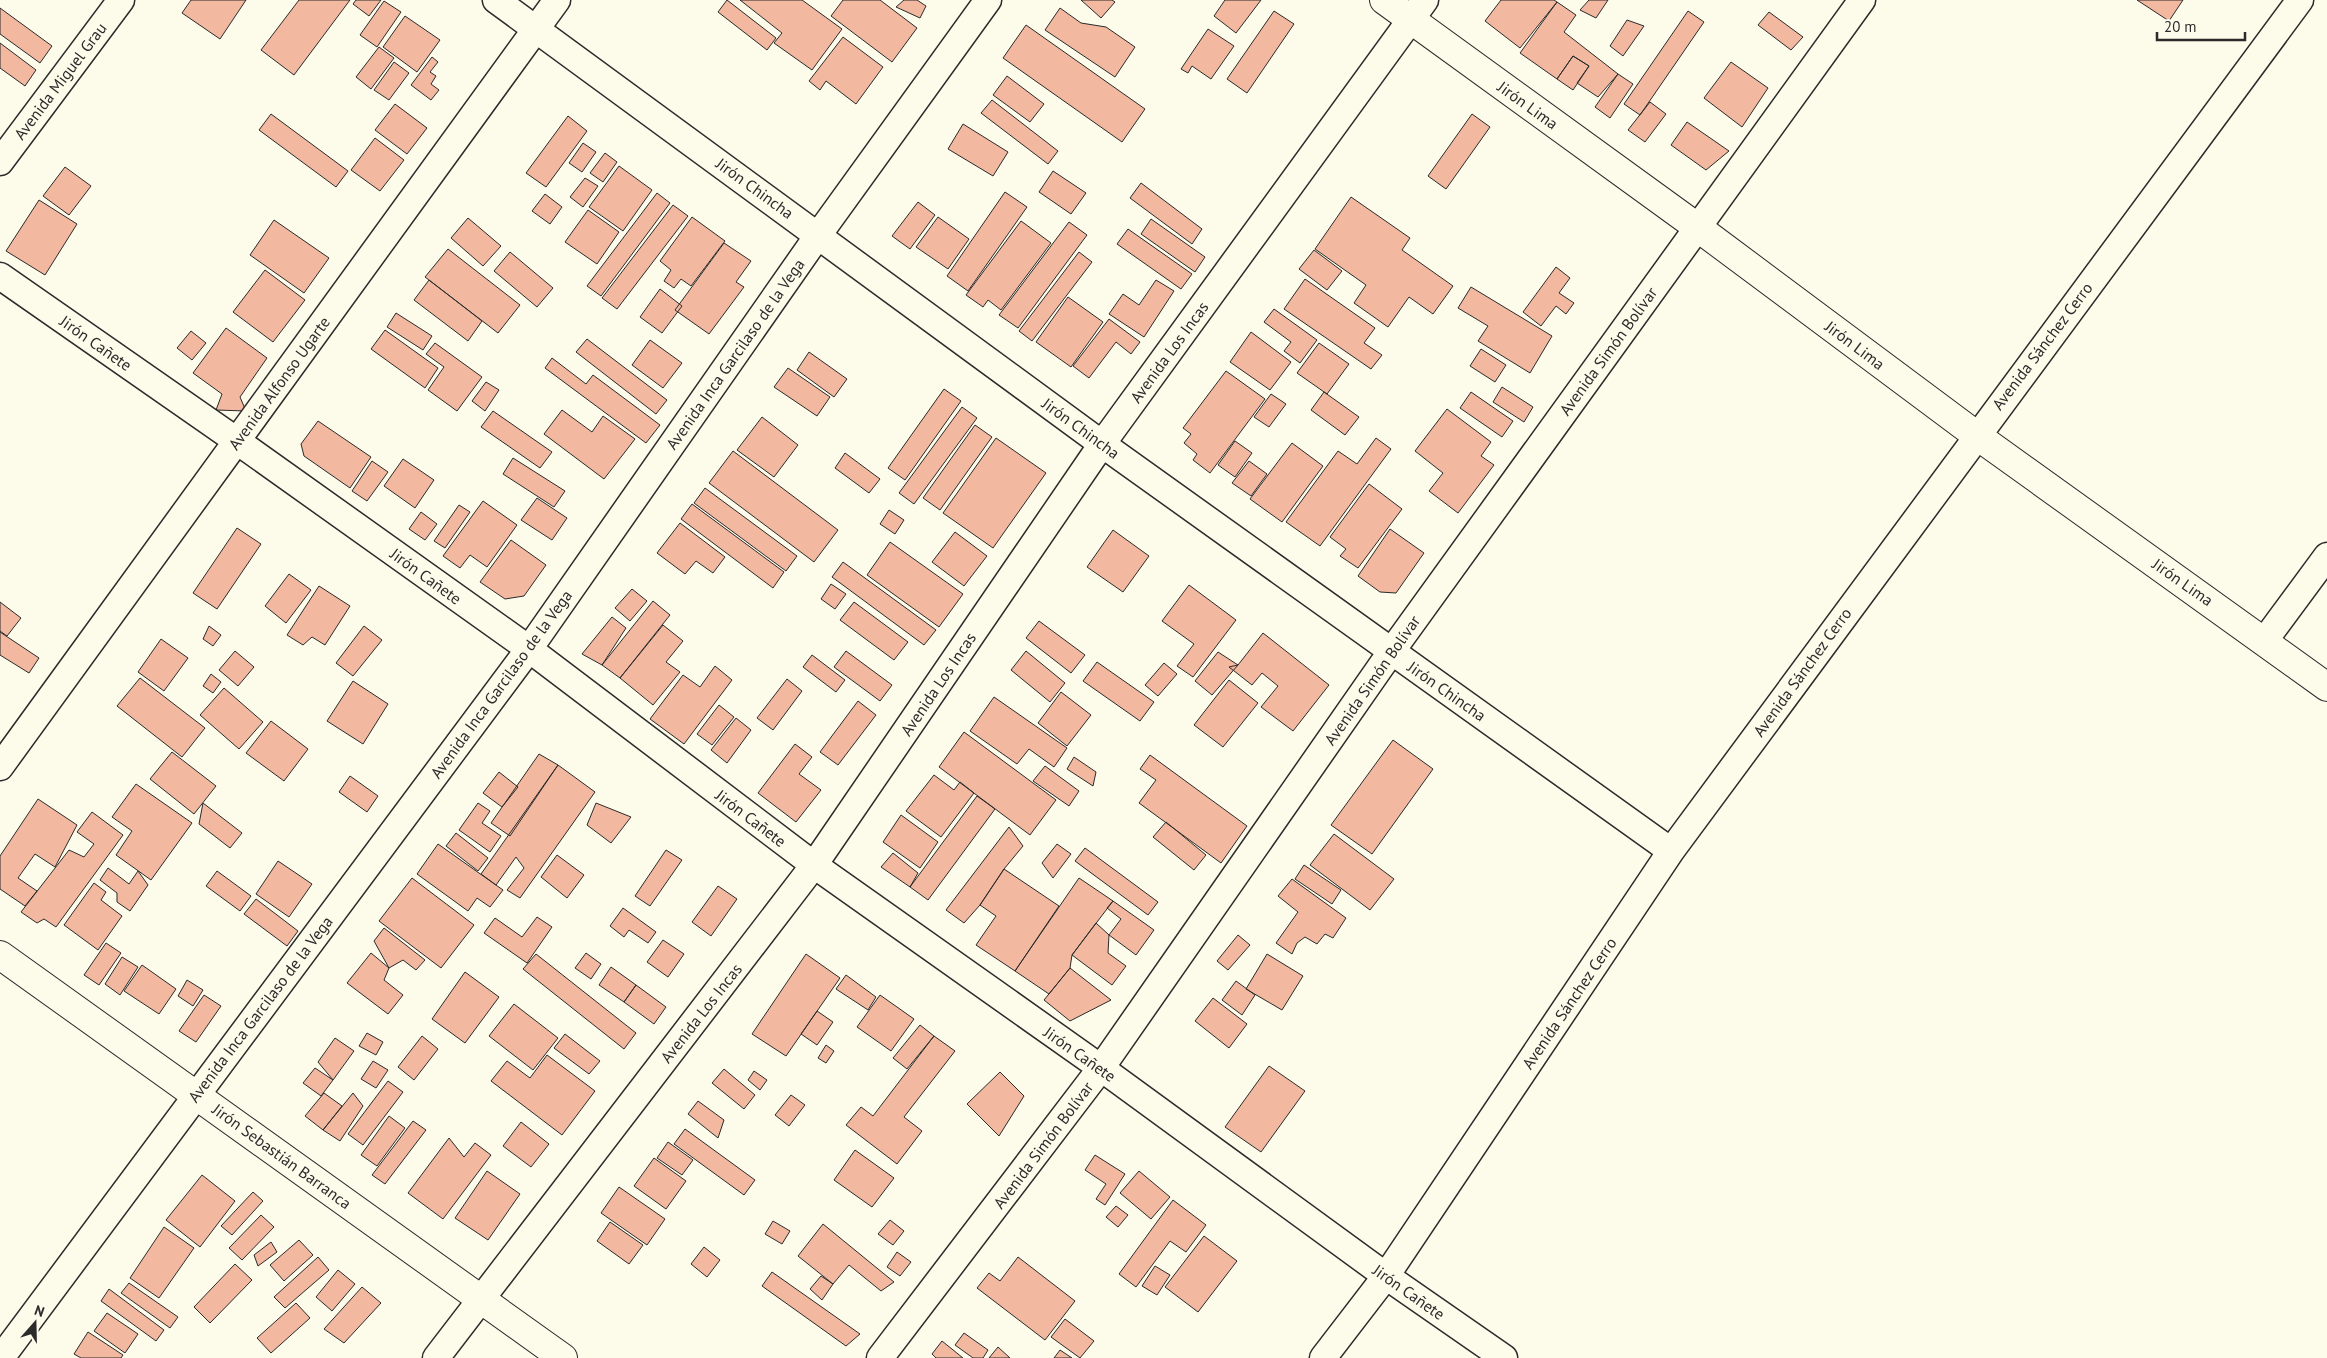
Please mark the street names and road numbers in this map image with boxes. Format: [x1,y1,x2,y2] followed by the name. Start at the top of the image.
[9,19,111,143] street label: Avenida Miguel Grau
[1493,76,1562,134] street label: Jirón Lima
[712,153,798,223] street label: Jirón Chincha
[661,255,809,453] street label: Avenida Inca Garcilaso de la Vega
[1988,278,2096,414] street label: Avenida Sánchez Cerro
[1555,283,1662,419] street label: Avenida Simón Bolívar
[1125,297,1213,407] street label: Avenida Los Incas
[55,310,136,375] street label: Jirón Cañete
[224,312,334,454] street label: Avenida Alfonso Ugarte
[1820,316,1889,374] street label: Jirón Lima
[1038,393,1124,463] street label: Jirón Chincha
[386,543,465,608] street label: Jirón Cañete
[2148,553,2217,610] street label: Jirón Lima
[426,586,576,782] street label: Avenida Inca Garcilaso de la Vega
[1748,604,1856,740] street label: Avenida Sánchez Cerro
[1320,611,1425,749] street label: Avenida Simón Bolívar
[896,628,980,740] street label: Avenida Los Incas
[1403,656,1490,725] street label: Jirón Chincha
[711,784,790,851] street label: Jirón Cañete
[183,912,337,1106] street label: Avenida Inca Garcilaso de la Vega
[1518,933,1620,1073] street label: Avenida Sánchez Cerro
[656,959,746,1067] street label: Avenida Los Incas
[1039,1021,1120,1086] street label: Jirón Cañete
[989,1077,1098,1212] street label: Avenida Simón Bolívar
[208,1098,355,1213] street label: Jirón Sebastián Barranca
[1368,1259,1449,1324] street label: Jirón Cañete

